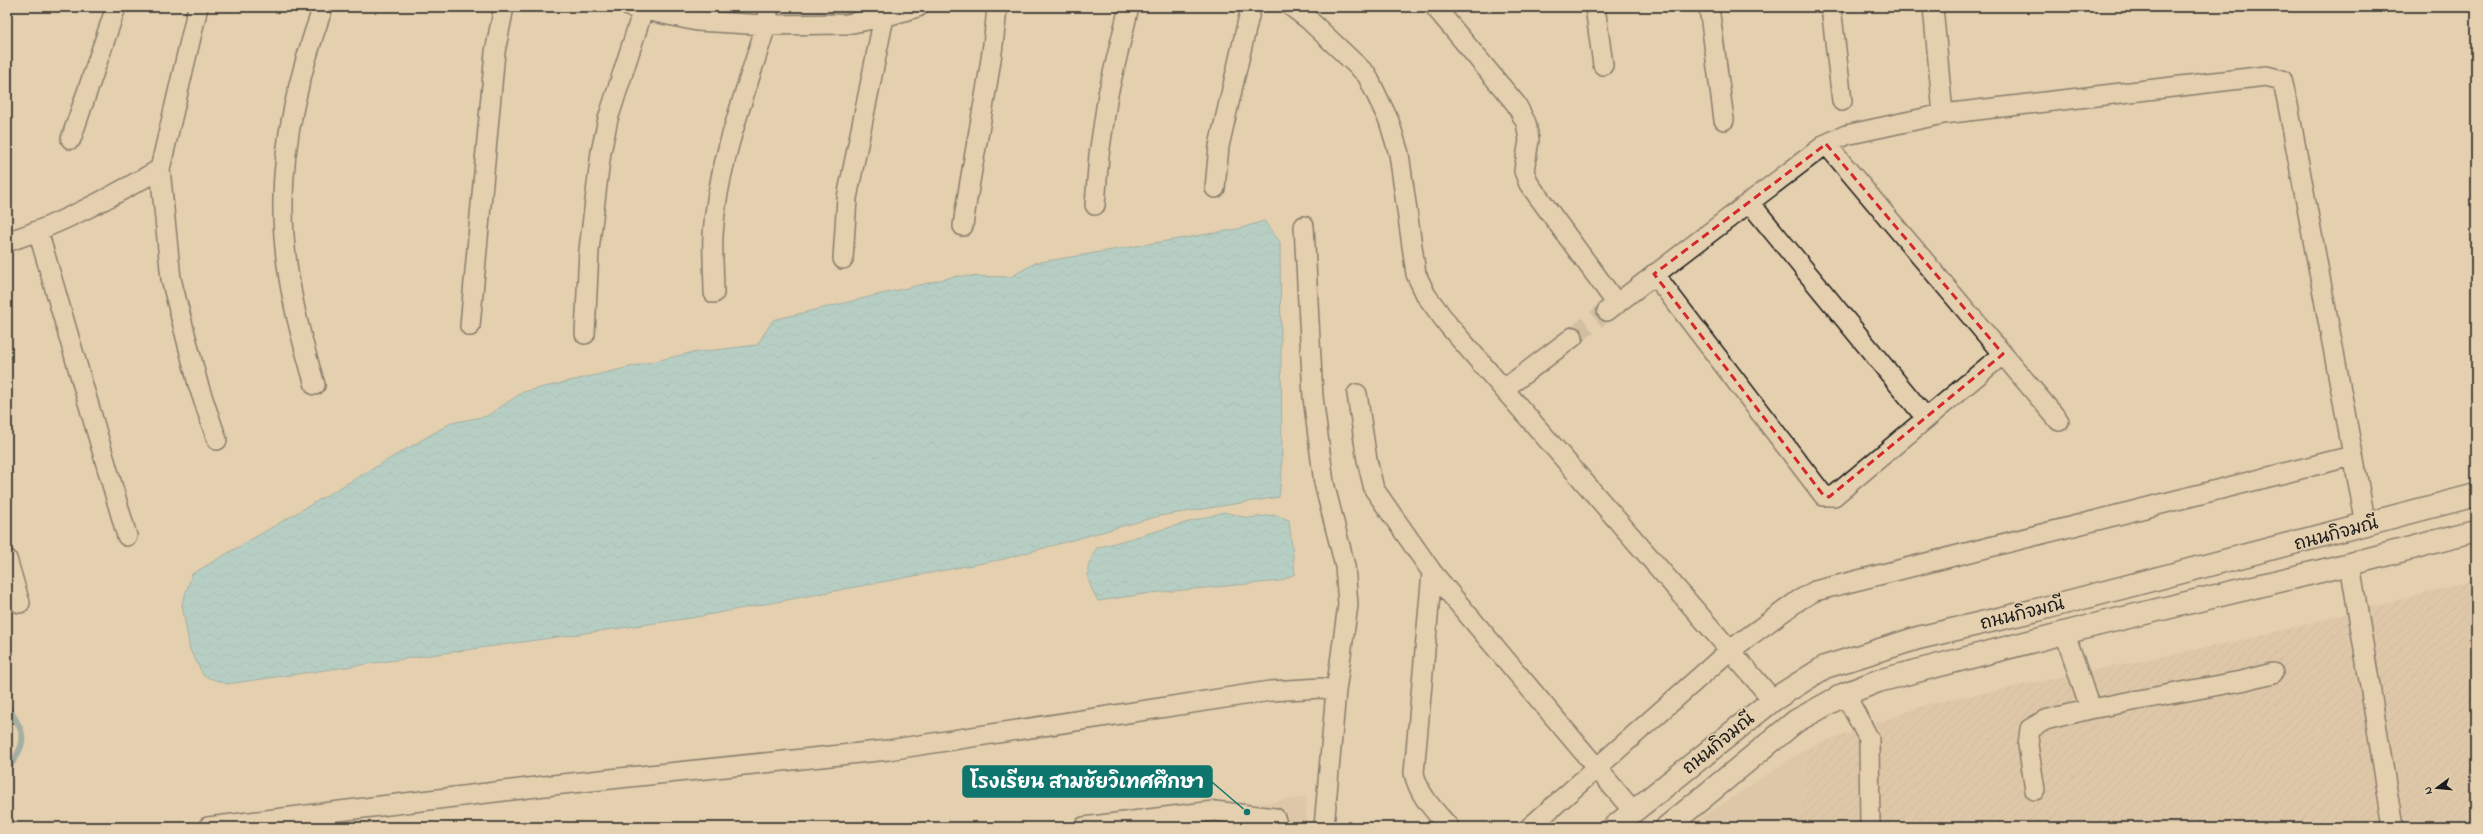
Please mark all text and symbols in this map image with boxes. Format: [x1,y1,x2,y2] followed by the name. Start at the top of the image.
[2291,510,2381,559] street label: ถนนกิจมณี
[1977,591,2067,638] street label: ถนนกิจมณี
[1677,707,1761,782] street label: ถนนกิจมณี
[963,766,1212,797] callout: โรงเรียน สามชัยวิเทศศึกษา
[969,768,1204,797] text: โรงเรียน สามชัยวิเทศศึกษา
[2417,768,2457,808] north arrow
[2420,785,2437,796] text: N

